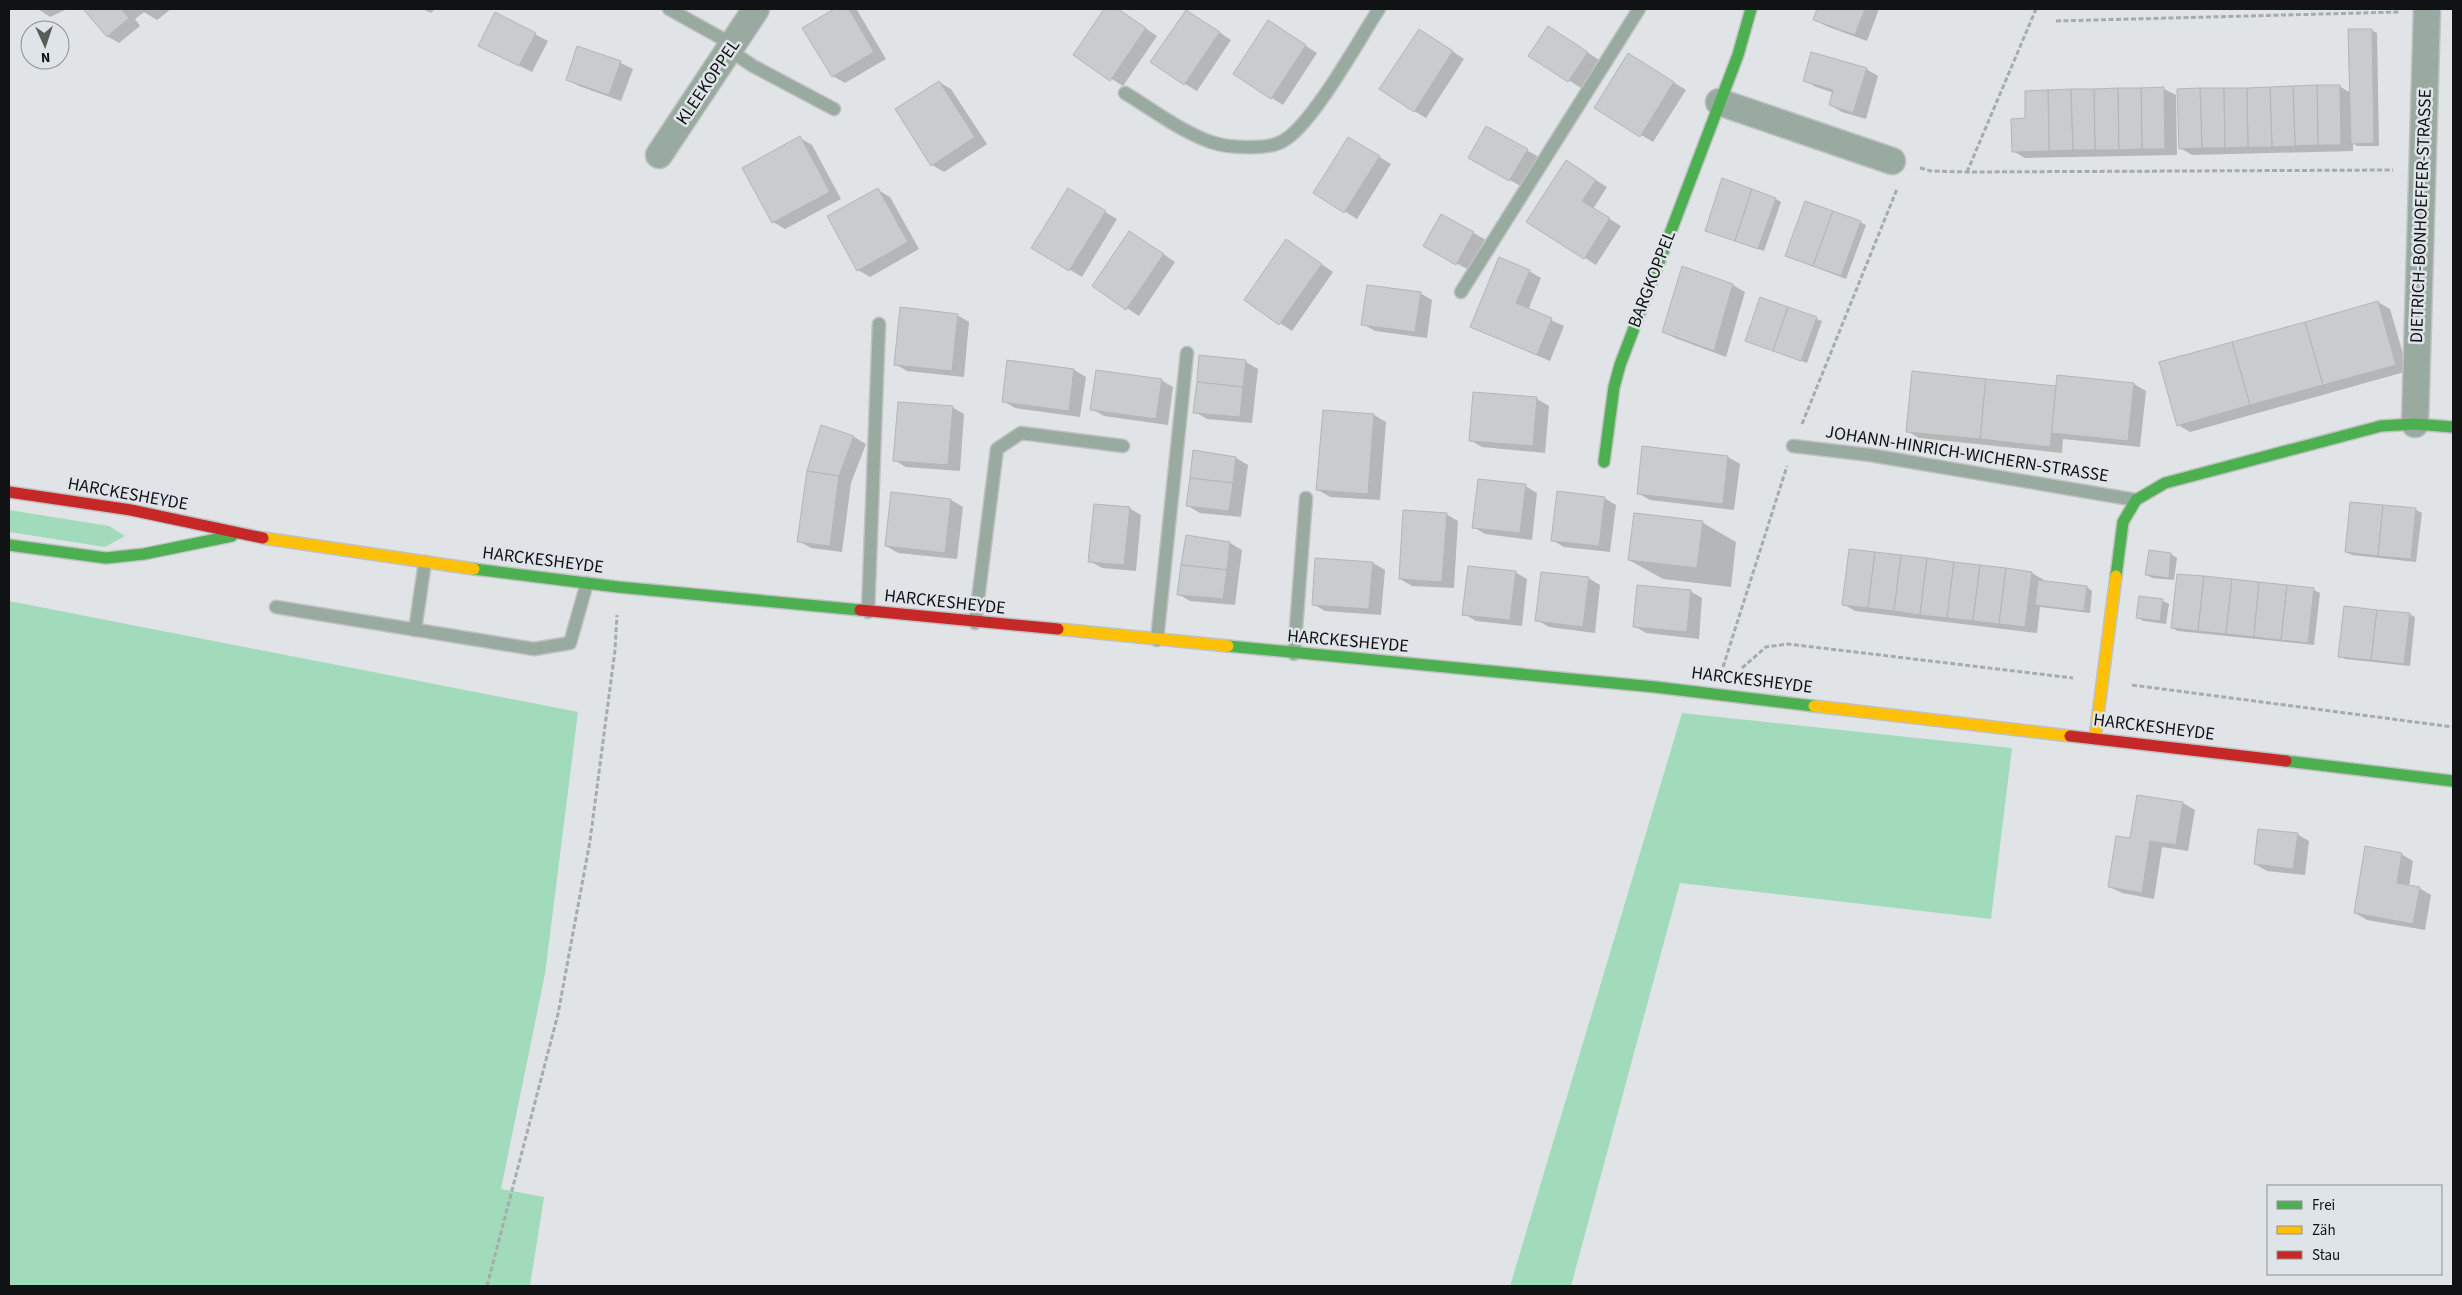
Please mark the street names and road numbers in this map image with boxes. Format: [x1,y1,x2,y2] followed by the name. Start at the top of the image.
[670,34,746,130] street label: KLEEKOPPEL
[2404,88,2438,344] street label: DIETRICH-BONHOEFFER-STRASSE
[1622,227,1682,331] street label: BARGKOPPEL
[1824,419,2110,489] street label: JOHANN-HINRICH-WICHERN-STRASSE
[66,471,190,517] street label: HARCKESHEYDE
[481,540,605,580] street label: HARCKESHEYDE
[883,583,1007,621] street label: HARCKESHEYDE
[1286,623,1410,659] street label: HARCKESHEYDE
[1690,660,1814,700] street label: HARCKESHEYDE
[2092,707,2216,747] street label: HARCKESHEYDE

